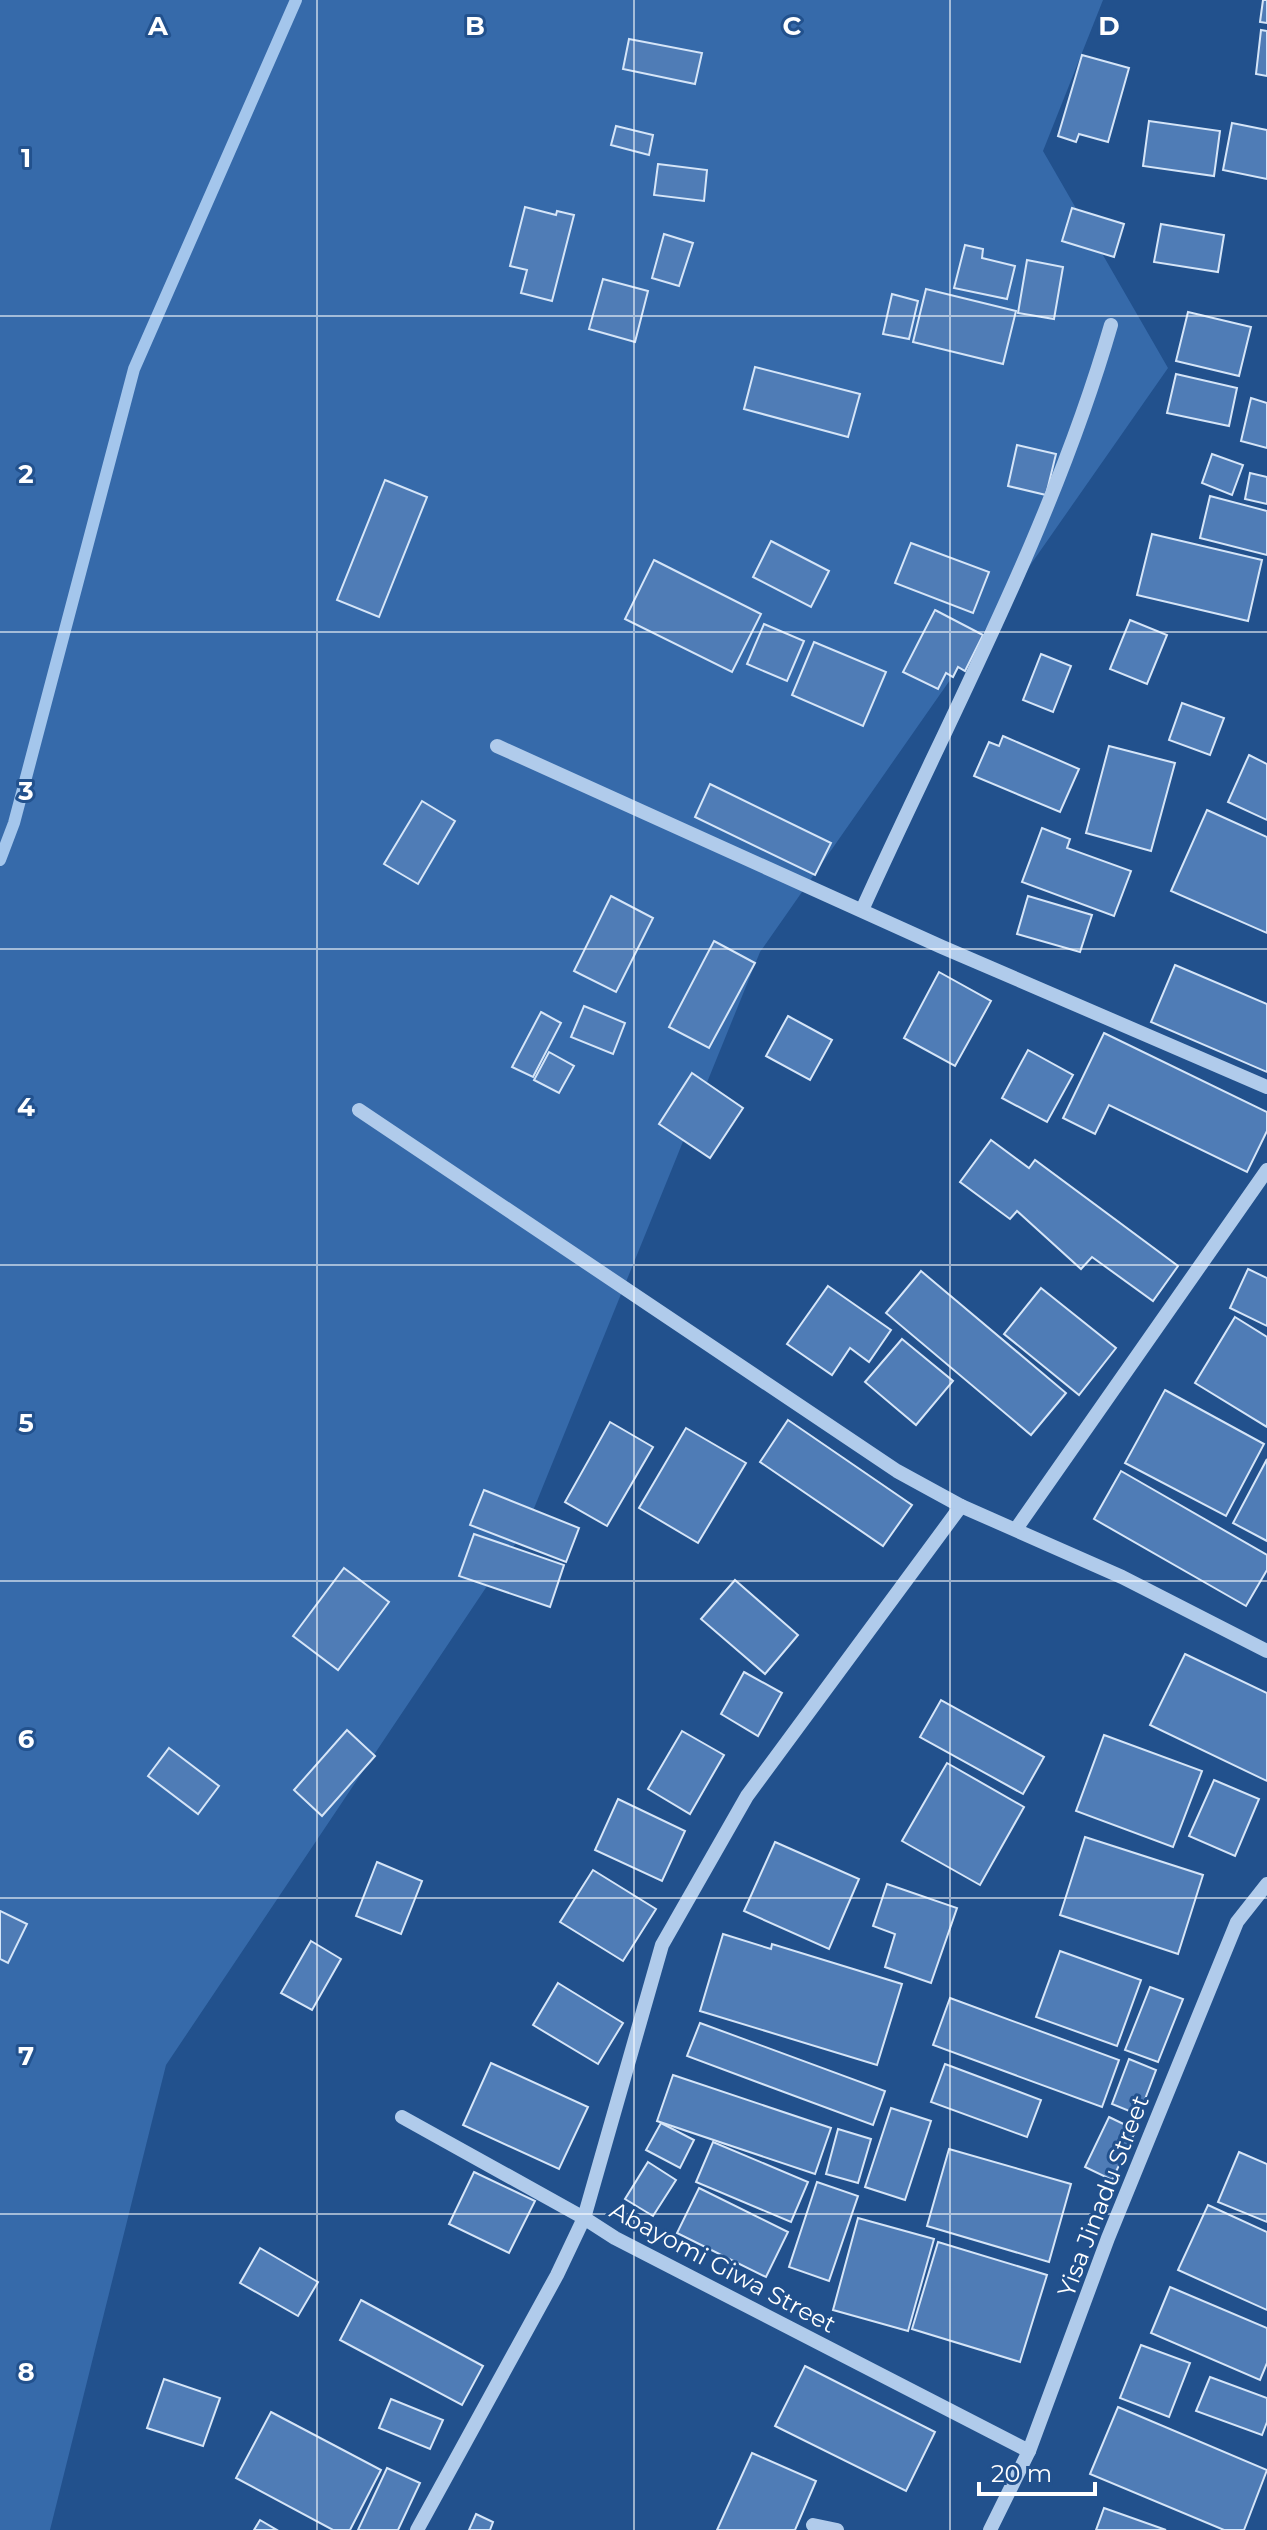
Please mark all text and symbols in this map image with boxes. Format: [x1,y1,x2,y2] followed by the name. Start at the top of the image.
[147,10,169,42] text: A
[465,10,485,42] text: B
[783,10,802,42] text: C
[1098,10,1120,42] text: D
[21,142,31,174] text: 1
[18,458,34,490] text: 2
[17,775,34,807] text: 3
[17,1091,35,1123] text: 4
[18,1407,34,1439] text: 5
[18,1723,35,1755] text: 6
[18,2040,34,2072] text: 7
[1051,2091,1155,2301] street label: Yisa Jinadu Street
[605,2195,841,2339] street label: Abayomi Giwa Street
[17,2356,35,2388] text: 8
[979,2446,1095,2496] scale bar
[991,2459,1052,2488] text: 20 m

